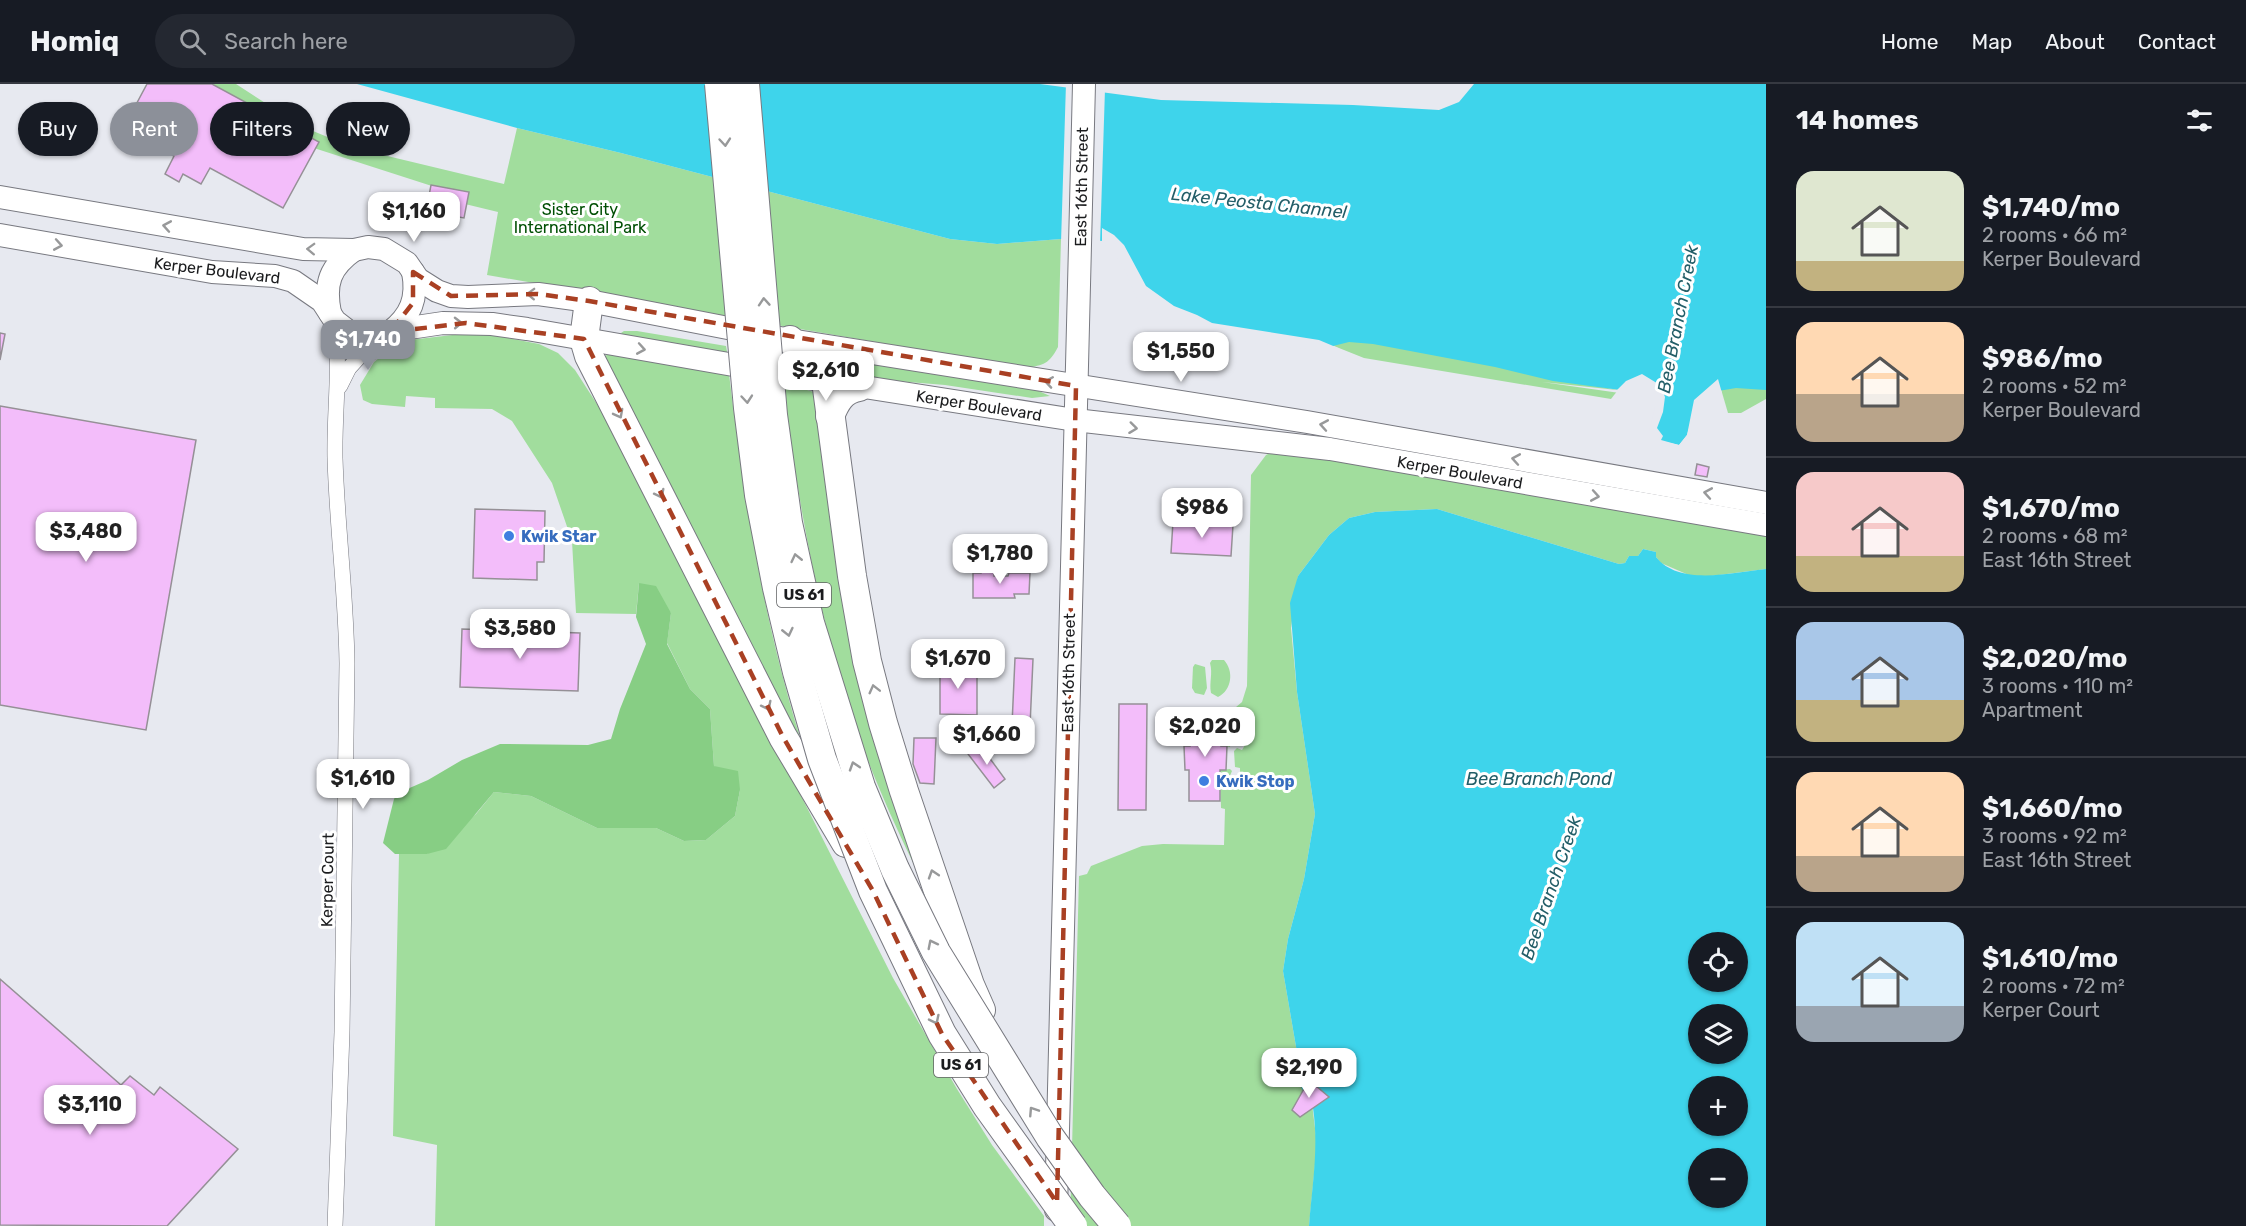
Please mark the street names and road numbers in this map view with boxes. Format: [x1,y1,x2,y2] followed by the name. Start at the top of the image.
[1071,127,1092,247] street label: East 16th Street
[153,253,281,288] street label: Kerper Boulevard
[915,386,1043,425] street label: Kerper Boulevard
[1396,452,1524,493] street label: Kerper Boulevard
[777,583,831,607] road number: US 61
[1058,613,1079,733] street label: East 16th Street
[317,833,338,927] street label: Kerper Court
[934,1053,988,1077] road number: US 61

